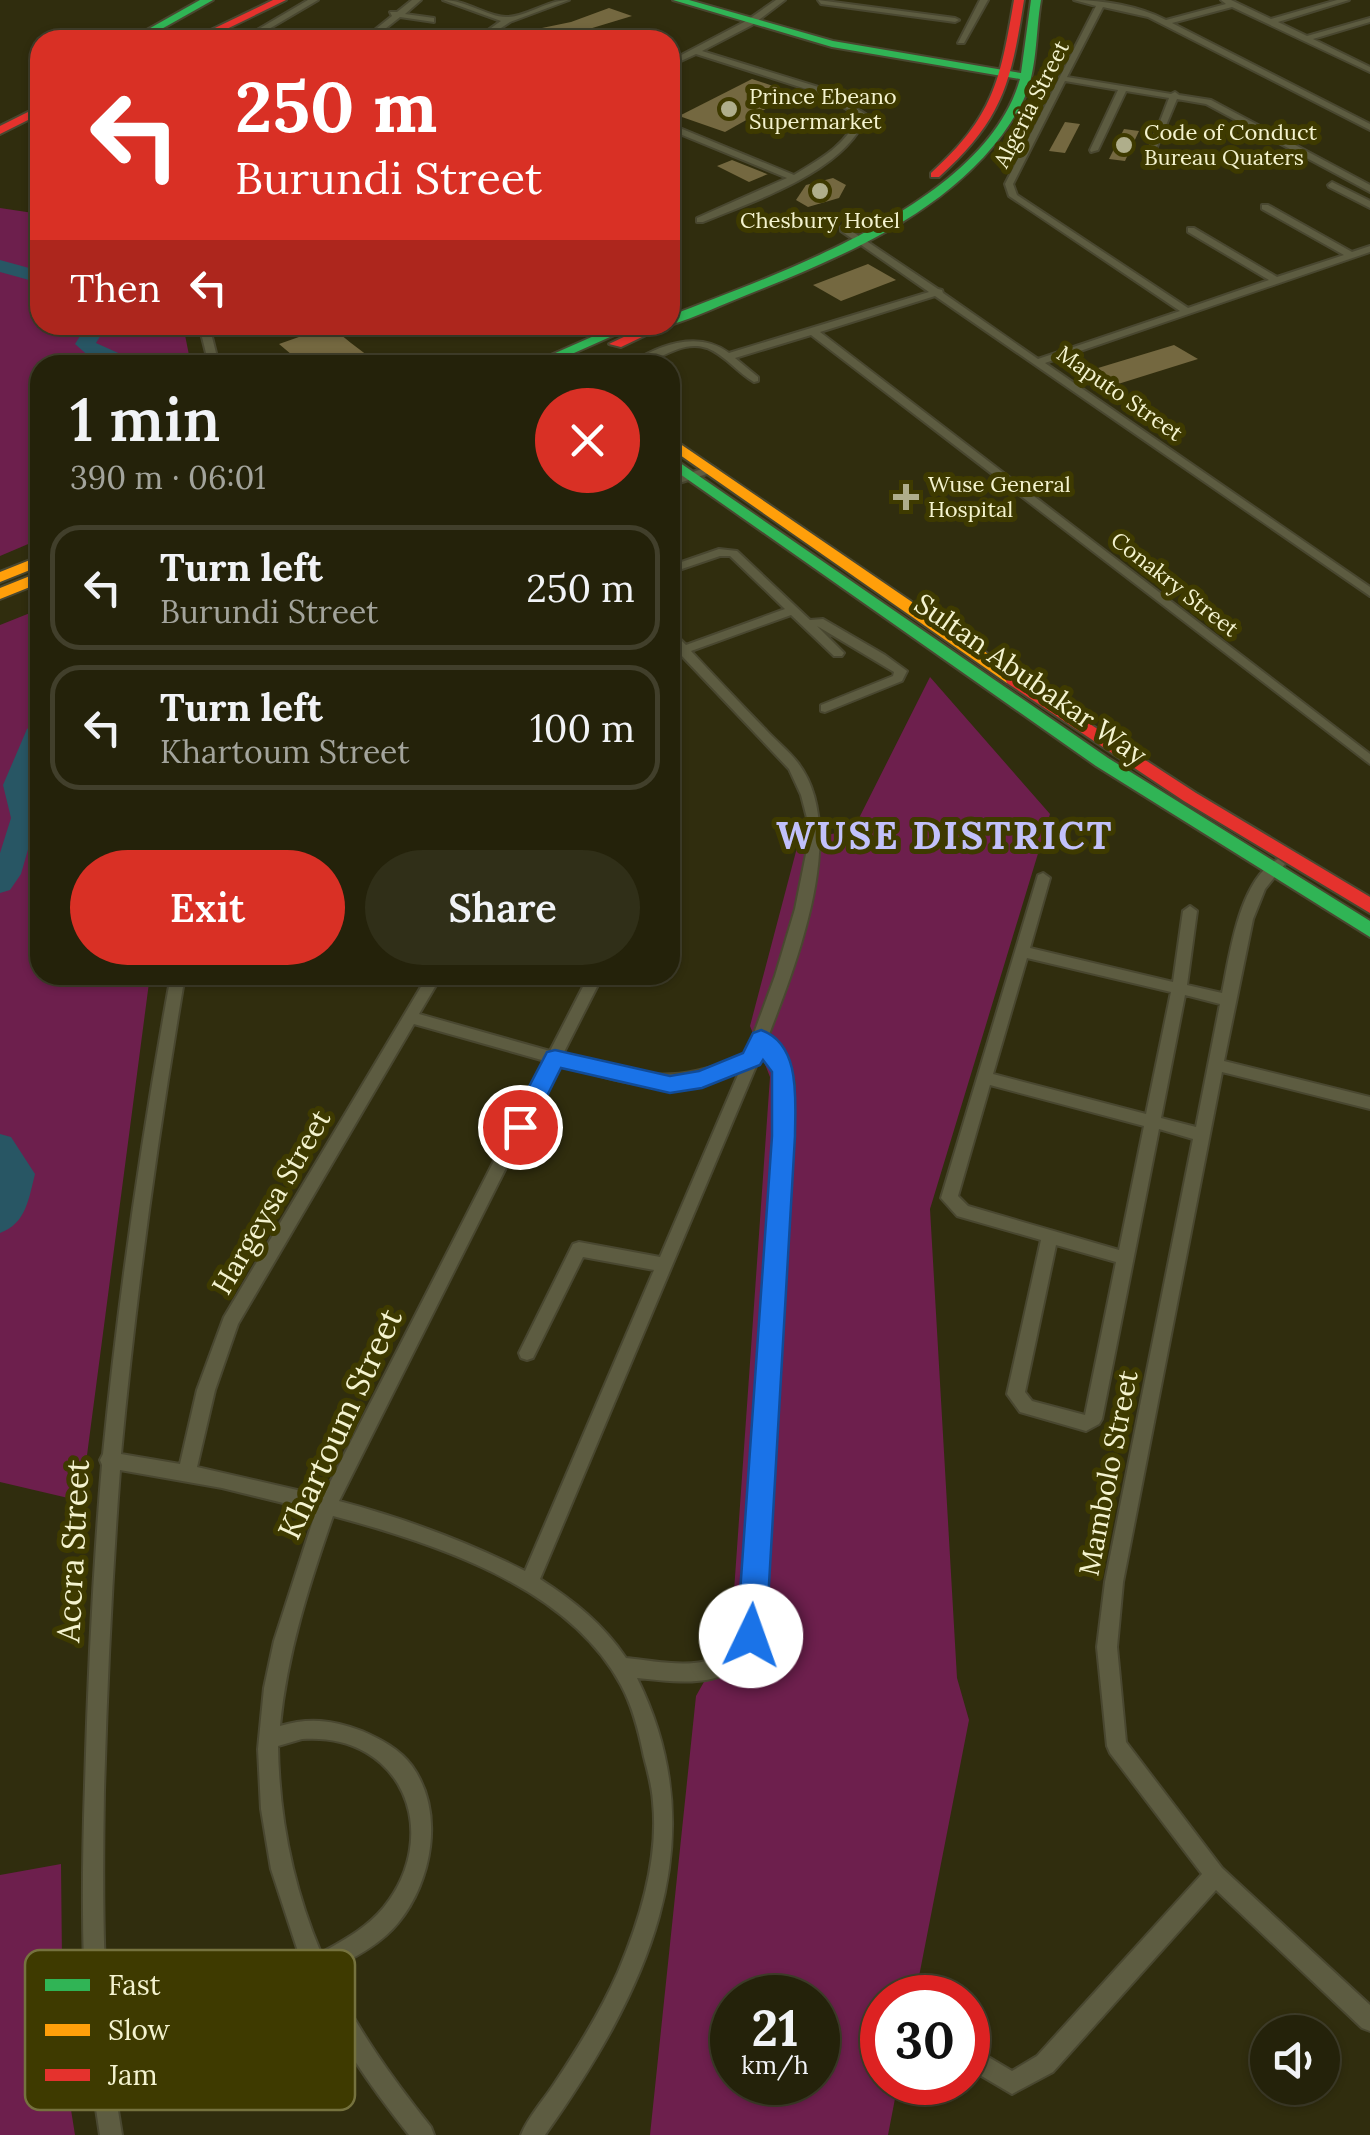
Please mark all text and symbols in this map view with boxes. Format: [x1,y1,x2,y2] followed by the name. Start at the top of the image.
[987,35,1075,173] street label: Algeria Street
[235,62,437,151] text: 250 m
[70,70,200,200] icon: left
[749,82,897,135] place label: Prince Ebeano Supermarket
[718,98,740,120] marker: Prince Ebeano Supermarket
[1144,118,1318,171] place label: Code of Conduct Bureau Quaters
[1113,134,1135,156] marker: Code of Conduct Bureau Quaters
[235,149,542,206] text: Burundi Street
[809,180,831,202] marker: Chesbury Hotel
[740,206,900,234] place label: Chesbury Hotel
[181,260,236,315] icon: left
[70,264,161,312] text: Then
[1052,339,1189,447] street label: Maputo Street
[70,381,220,457] text: 1 min
[535,388,640,493] button: close
[70,457,266,498] text: 390 m · 06:01
[928,470,1071,523] place label: Wuse General Hospital
[893,484,919,510] marker: Wuse General Hospital
[1106,525,1245,643] street label: Conakry Street
[160,543,323,591] text: Turn left
[75,560,130,615] icon: left
[526,564,635,612] text: 250 m
[908,585,1154,773] street label: Sultan Abubakar Way
[160,591,378,632] text: Burundi Street
[160,683,323,731] text: Turn left
[75,700,130,755] icon: left
[530,704,635,752] text: 100 m
[160,731,410,772] text: Khartoum Street
[776,811,1114,859] district label: WUSE DISTRICT
[70,850,345,965] button: Exit
[365,850,640,965] button: Share
[478,1085,563,1170] pin
[493,1100,548,1155] icon: arrive
[204,1103,339,1301] street label: Hargeysa Street
[268,1301,411,1546] street label: Khartoum Street
[1070,1367,1146,1579] street label: Mambolo Street
[47,1458,98,1645] street label: Accra Street
[699,1584,803,1688] position arrow
[25,1950,355,2110] legend
[108,1967,161,2003] text: Fast
[860,1975,990,2105] speed limit sign: 30
[752,1996,798,2060] text: 21
[108,2012,171,2048] text: Slow
[1250,2015,1340,2105] map controls
[1250,2015,1340,2105] button: sound
[741,2049,809,2081] text: km/h
[107,2057,158,2093] text: Jam

